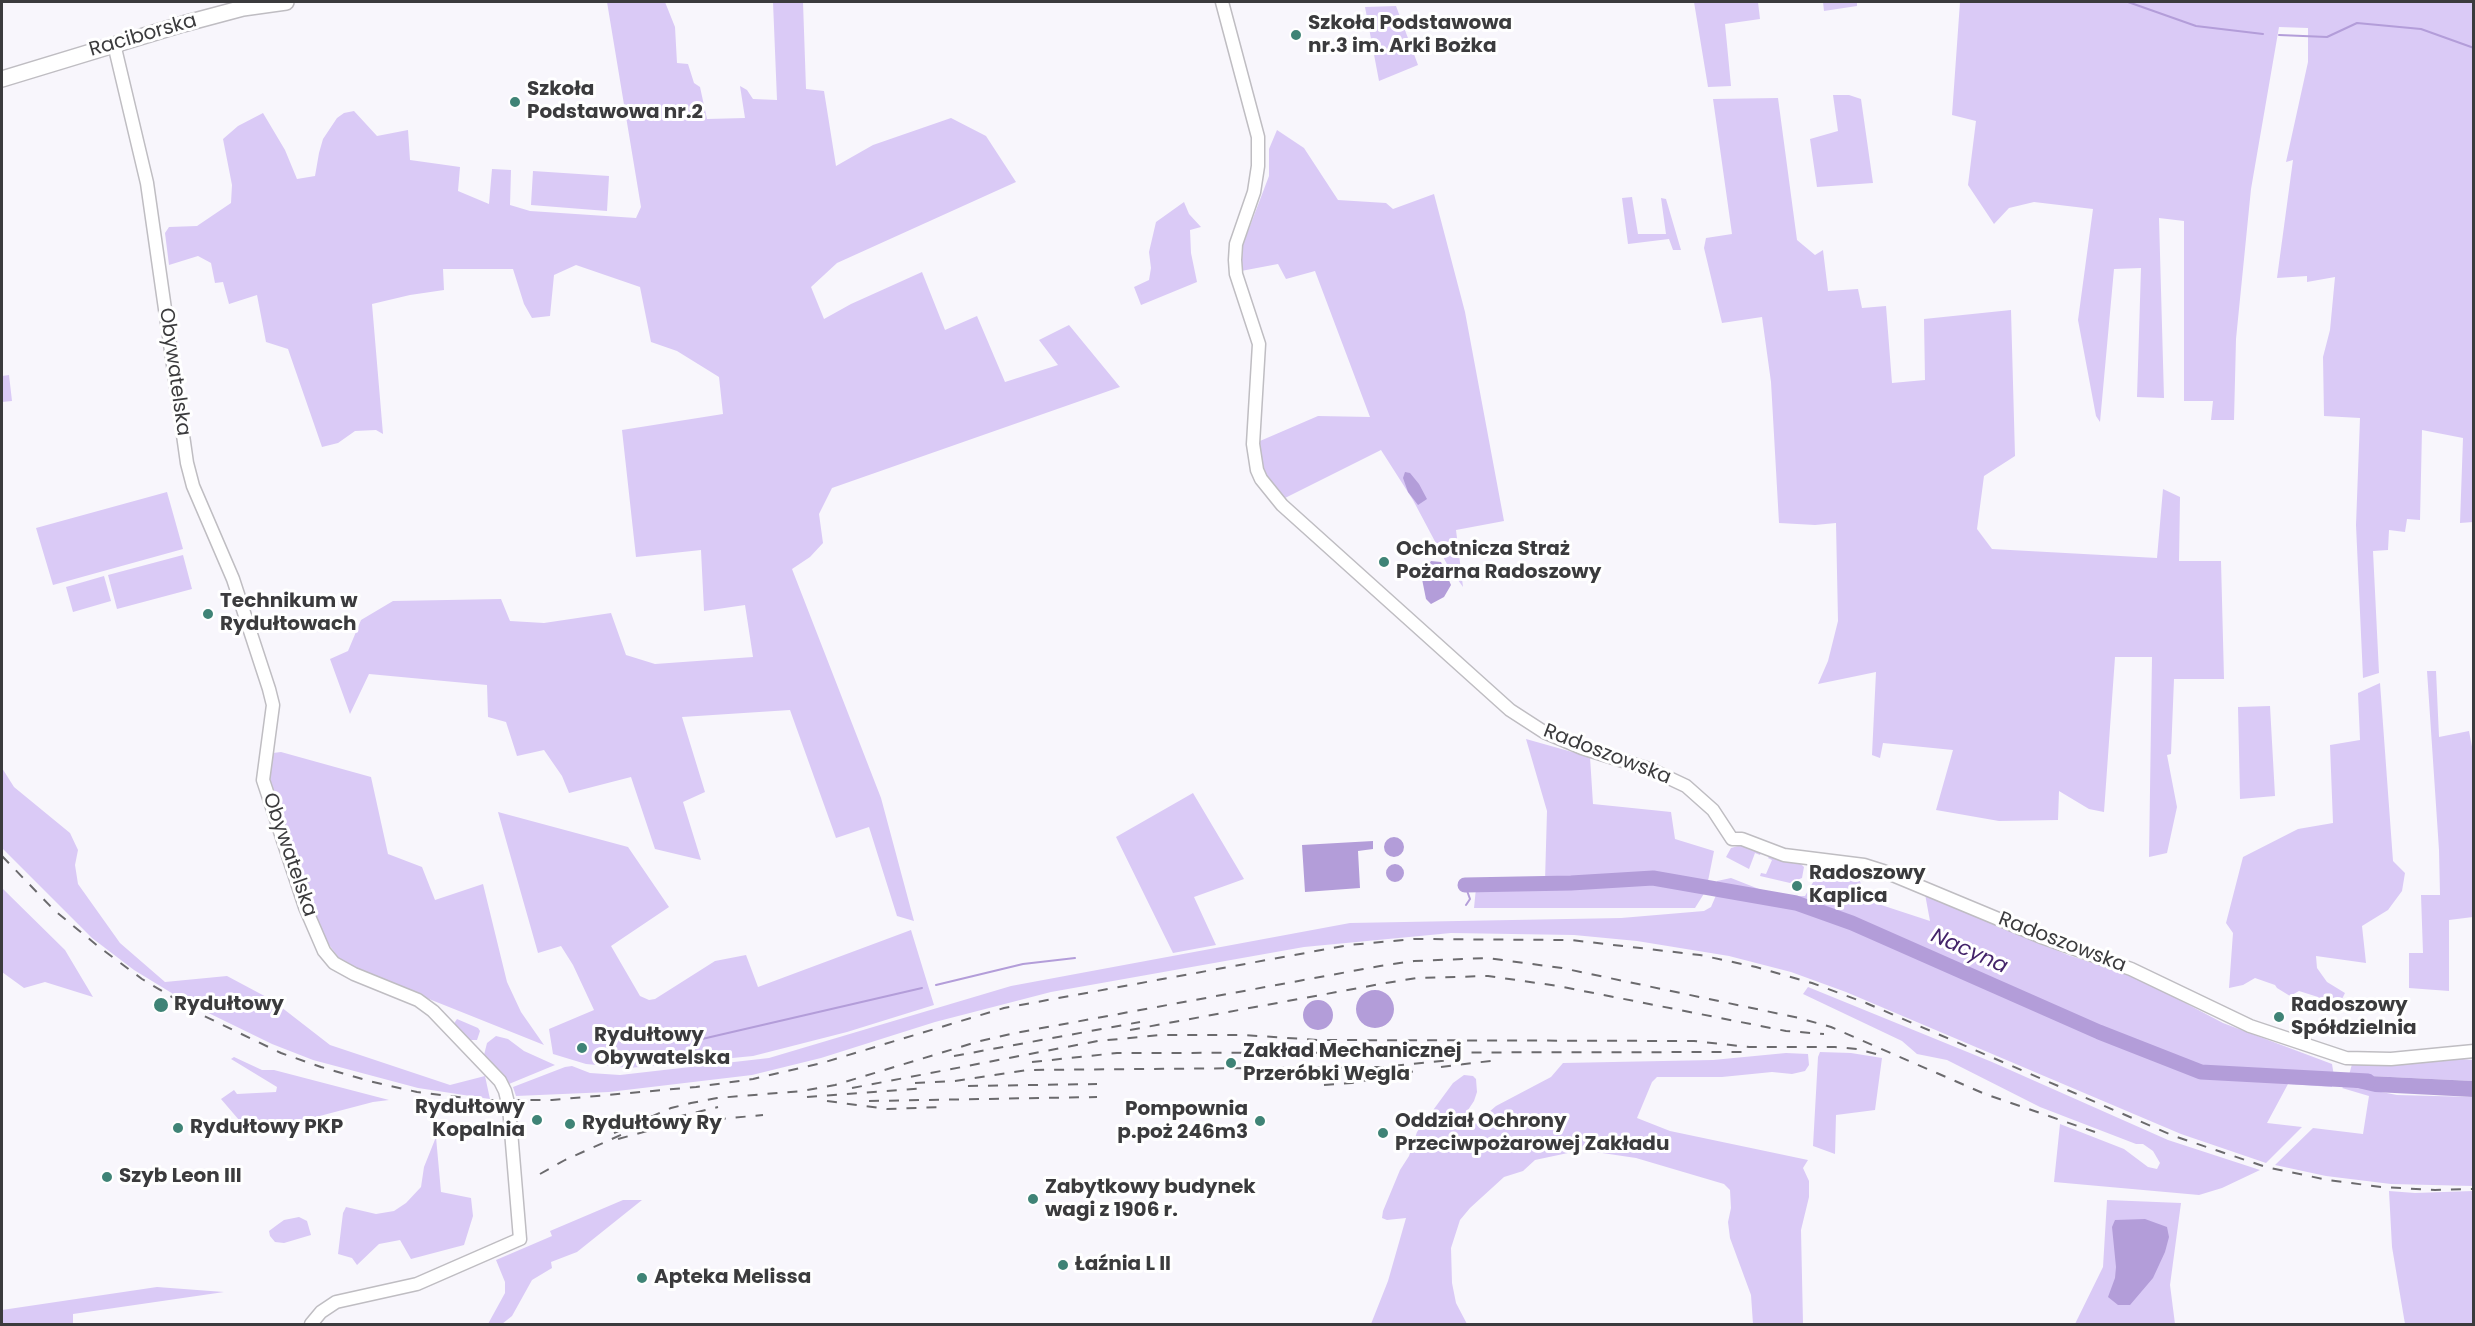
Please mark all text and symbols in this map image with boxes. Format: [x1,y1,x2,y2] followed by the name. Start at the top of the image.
[86,9,200,63] street label: Raciborska
[1308,12,1512,59] place label: Szkoła Podstawowa nr.3 im. Arki Bożka
[1289,28,1303,42] marker: Szkoła Podstawowa nr.3 im. Arki Bożka
[527,78,703,125] place label: Szkoła Podstawowa nr.2
[508,95,522,109] marker: Szkoła Podstawowa nr.2
[153,306,195,438] street label: Obywatelska
[1396,538,1601,585] place label: Ochotnicza Straż Pożarna Radoszowy
[1377,555,1391,569] marker: Ochotnicza Straż Pożarna Radoszowy
[220,590,358,637] place label: Technikum w Rydułtowach
[201,607,215,621] marker: Technikum w Rydułtowach
[1540,720,1674,790] street label: Radoszowska
[257,790,321,920] street label: Obywatelska
[1809,862,1926,909] place label: Radoszowy Kaplica
[1790,879,1804,893] marker: Radoszowy Kaplica
[1995,908,2129,978] street label: Radoszowska
[1927,924,2011,980] water label: Nacyna
[174,993,284,1017] place label: Rydułtowy
[2291,994,2417,1041] place label: Radoszowy Spółdzielnia
[152,996,170,1014] marker: Rydułtowy
[2272,1010,2286,1024] marker: Radoszowy Spółdzielnia
[594,1024,730,1071] place label: Rydułtowy Obywatelska
[1243,1040,1462,1087] place label: Zakład Mechanicznej Przeróbki Wegla
[575,1041,589,1055] marker: Rydułtowy Obywatelska
[1224,1056,1238,1070] marker: Zakład Mechanicznej Przeróbki Wegla
[415,1096,525,1143] place label: Rydułtowy Kopalnia
[1117,1098,1248,1145] place label: Pompownia p.poż 246m3
[1395,1110,1669,1157] place label: Oddział Ochrony Przeciwpożarowej Zakładu
[582,1112,722,1136] place label: Rydułtowy Ry
[530,1113,544,1127] marker: Rydułtowy Kopalnia
[1253,1114,1267,1128] marker: Pompownia p.poż 246m3
[190,1116,343,1140] place label: Rydułtowy PKP
[563,1117,577,1131] marker: Rydułtowy Ry
[171,1121,185,1135] marker: Rydułtowy PKP
[1376,1126,1390,1140] marker: Oddział Ochrony Przeciwpożarowej Zakładu
[119,1165,242,1189] place label: Szyb Leon III
[100,1170,114,1184] marker: Szyb Leon III
[1045,1176,1256,1223] place label: Zabytkowy budynek wagi z 1906 r.
[1026,1192,1040,1206] marker: Zabytkowy budynek wagi z 1906 r.
[1075,1253,1171,1277] place label: Łaźnia L II
[1056,1258,1070,1272] marker: Łaźnia L II
[654,1266,811,1290] place label: Apteka Melissa
[635,1271,649,1285] marker: Apteka Melissa

